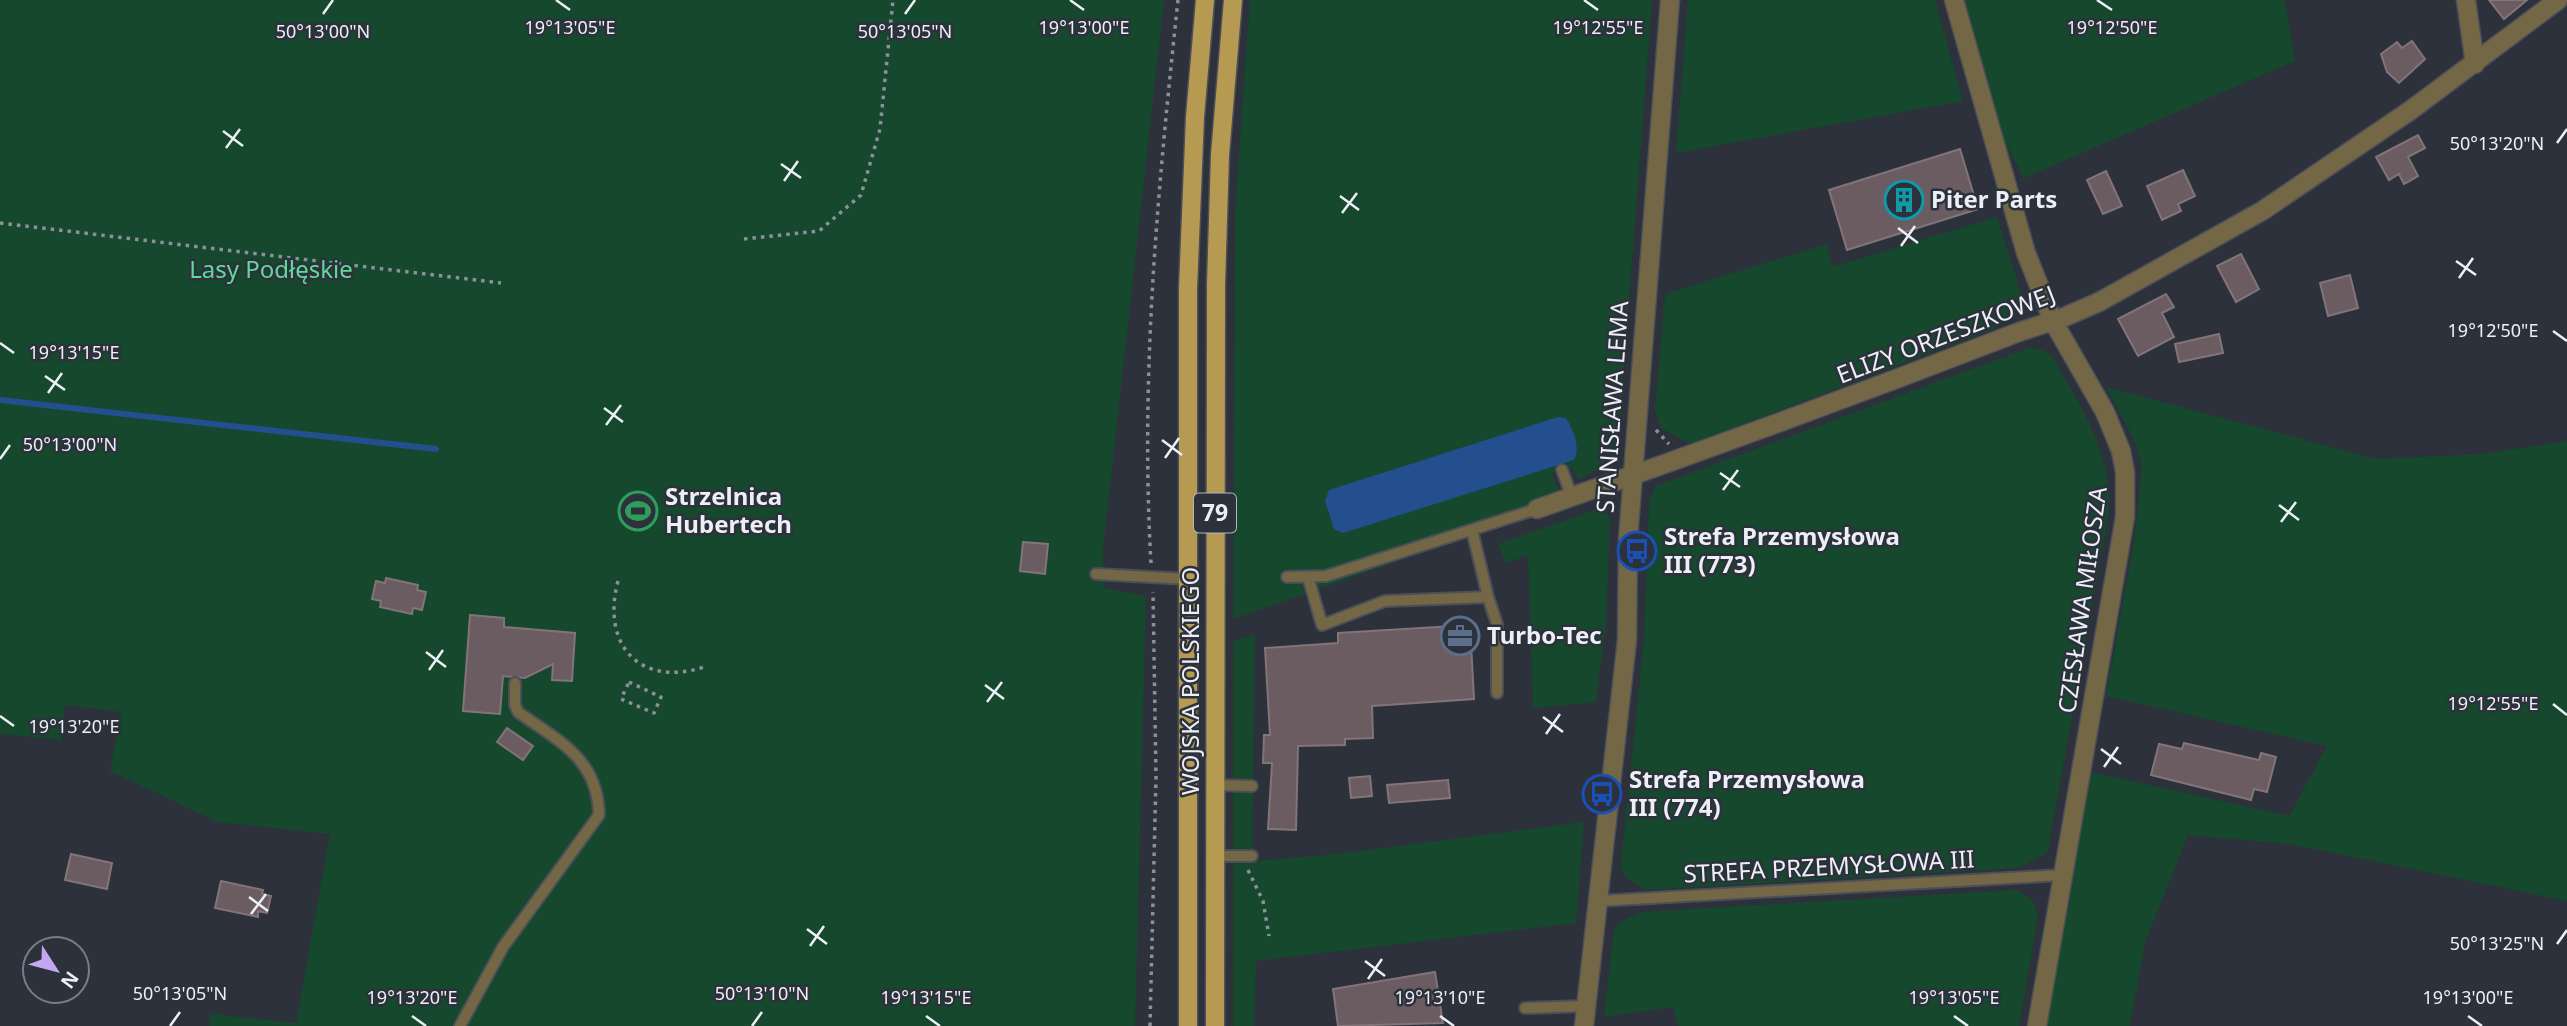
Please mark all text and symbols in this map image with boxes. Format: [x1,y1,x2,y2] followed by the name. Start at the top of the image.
[525,15,615,39] text: 19°13'05"E
[1039,15,1129,39] text: 19°13'00"E
[1553,15,1643,39] text: 19°12'55"E
[2067,15,2157,39] text: 19°12'50"E
[276,19,370,43] text: 50°13'00"N
[858,19,952,43] text: 50°13'05"N
[2450,131,2544,155] text: 50°13'20"N
[1883,179,1925,221] building icon: Piter Parts
[1931,182,2057,215] place label: Piter Parts
[189,252,353,285] park label: Lasy Podłęskie
[1831,277,2060,391] street label: ELIZY ORZESZKOWEJ
[1588,299,1635,514] street label: STANISŁAWA LEMA
[2448,318,2538,342] text: 19°12'50"E
[29,340,119,364] text: 19°13'15"E
[23,432,117,456] text: 50°13'00"N
[665,479,792,540] place label: Strzelnica Hubertech
[2049,484,2114,715] street label: CZESŁAWA MIŁOSZA
[617,490,659,532] sports icon: Strzelnica Hubertech
[1194,494,1236,533] road number: 79
[1664,519,1900,580] place label: Strefa Przemysłowa III (773)
[1616,530,1658,572] bus stop icon: Strefa Przemysłowa III (773)
[1173,567,1206,795] street label: WOJSKA POLSKIEGO
[1439,615,1481,657] office icon: Turbo-Tec
[1487,618,1602,651] place label: Turbo-Tec
[2448,691,2538,715] text: 19°12'55"E
[29,714,119,738] text: 19°13'20"E
[1629,762,1865,823] place label: Strefa Przemysłowa III (774)
[1581,773,1623,815] bus stop icon: Strefa Przemysłowa III (774)
[1683,841,1975,890] street label: STREFA PRZEMYSŁOWA III
[2450,931,2544,955] text: 50°13'25"N
[21,935,91,1005] north arrow
[55,966,85,994] text: N
[133,981,227,1005] text: 50°13'05"N
[715,981,809,1005] text: 50°13'10"N
[367,985,457,1009] text: 19°13'20"E
[881,985,971,1009] text: 19°13'15"E
[1395,985,1485,1009] text: 19°13'10"E
[1909,985,1999,1009] text: 19°13'05"E
[2423,985,2513,1009] text: 19°13'00"E

